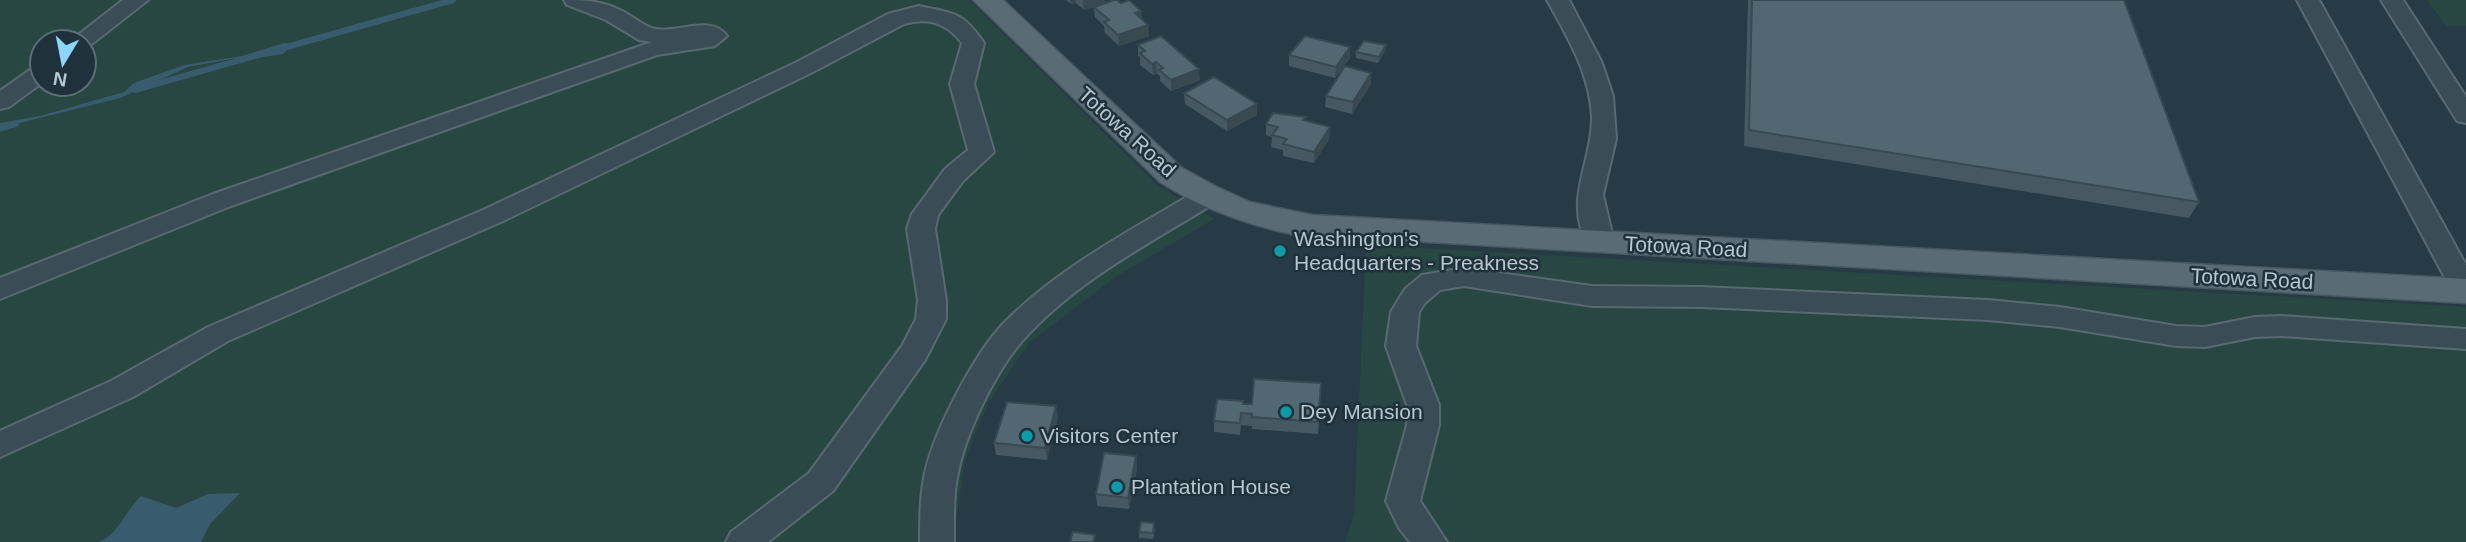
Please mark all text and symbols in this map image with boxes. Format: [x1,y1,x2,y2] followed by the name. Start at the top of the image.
[28,28,98,98] north arrow
[52,68,69,91] text: N
[1074,82,1181,181] street label: Totowa Road
[1294,227,1539,274] place label: Washington's Headquarters - Preakness
[1624,232,1748,261] street label: Totowa Road
[1272,243,1288,259] marker: Washington's Headquarters - Preakness
[2190,264,2314,293] street label: Totowa Road
[1300,400,1423,423] place label: Dey Mansion
[1278,404,1294,420] marker: Dey Mansion
[1041,424,1178,447] place label: Visitors Center
[1019,428,1035,444] marker: Visitors Center
[1131,475,1291,498] place label: Plantation House
[1109,479,1125,495] marker: Plantation House

